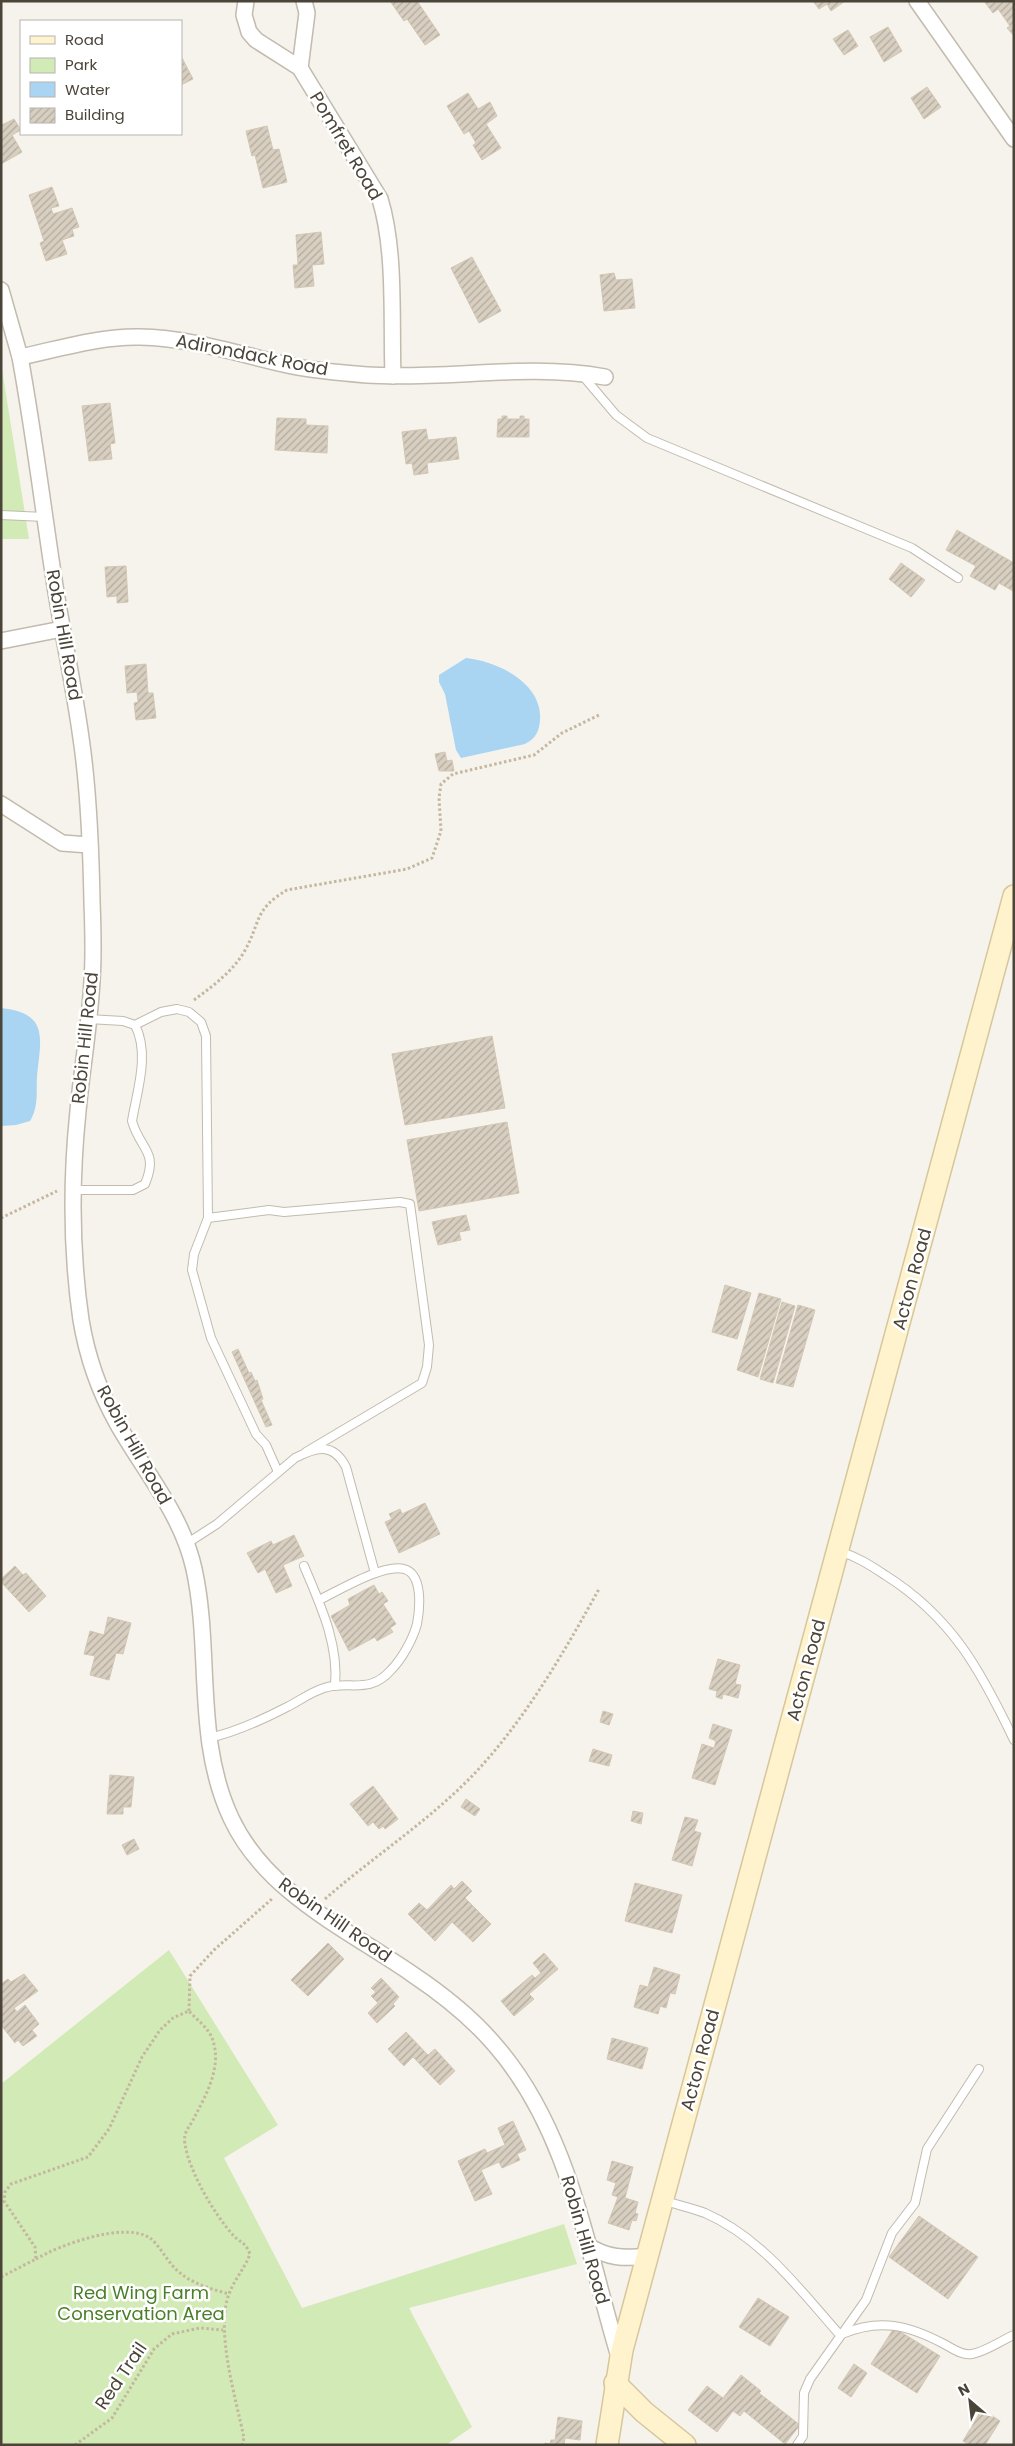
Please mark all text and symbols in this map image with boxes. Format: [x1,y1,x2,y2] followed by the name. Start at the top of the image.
[20,20,182,135] legend
[65,29,104,50] text: Road
[65,54,97,75] text: Park
[65,79,111,100] text: Water
[304,87,389,205] street label: Pomfret Road
[65,104,125,125] text: Building
[174,327,330,382] street label: Adirondack Road
[41,567,88,702] street label: Robin Hill Road
[65,971,104,1105] street label: Robin Hill Road
[886,1225,937,1332] street label: Acton Road
[91,1381,178,1509] street label: Robin Hill Road
[780,1616,831,1723] street label: Acton Road
[274,1871,397,1968] street label: Robin Hill Road
[674,2006,725,2113] street label: Acton Road
[555,2173,616,2307] street label: Robin Hill Road
[57,2280,225,2326] park label: Red Wing Farm Conservation Area
[89,2337,152,2414] street label: Red Trail
[945,2376,995,2426] north arrow
[955,2378,973,2401] text: N

